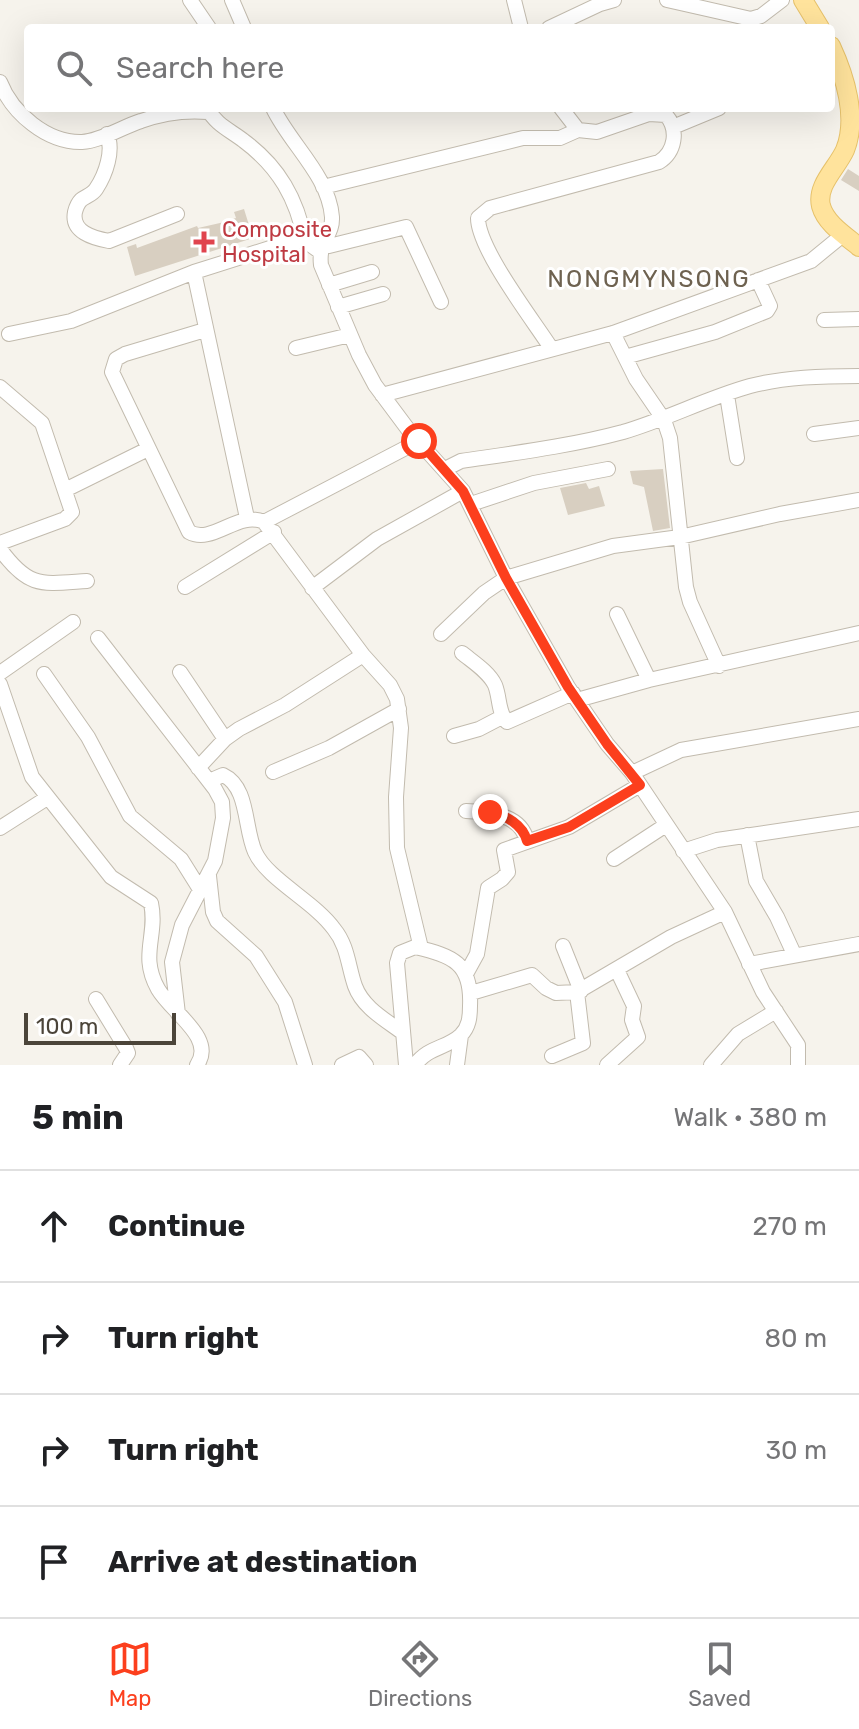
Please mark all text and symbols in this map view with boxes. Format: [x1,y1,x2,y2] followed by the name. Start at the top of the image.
[24,24,835,112] search box
[52,46,96,90] icon: search
[116,50,284,86] text: Search here
[222,216,332,268] place label: Composite Hospital
[193,231,215,253] marker: Composite Hospital
[547,265,751,293] district label: NONGMYNSONG
[401,423,437,459] route start
[472,794,508,830] route end
[24,1009,176,1045] scale bar
[36,1013,98,1040] text: 100 m
[32,1097,124,1138] text: 5 min
[673,1102,827,1133] text: Walk · 380 m
[32,1204,76,1248] icon: ahead
[108,1208,245,1244] text: Continue
[752,1211,827,1242] text: 270 m
[32,1316,76,1360] icon: right
[108,1320,259,1356] text: Turn right
[764,1323,827,1354] text: 80 m
[32,1428,76,1472] icon: right
[108,1432,259,1468] text: Turn right
[765,1435,827,1466] text: 30 m
[32,1540,76,1584] icon: arrive
[108,1544,418,1580] text: Arrive at destination
[108,1637,152,1712] tab: Map
[368,1637,472,1712] tab: Directions
[688,1637,751,1712] tab: Saved

